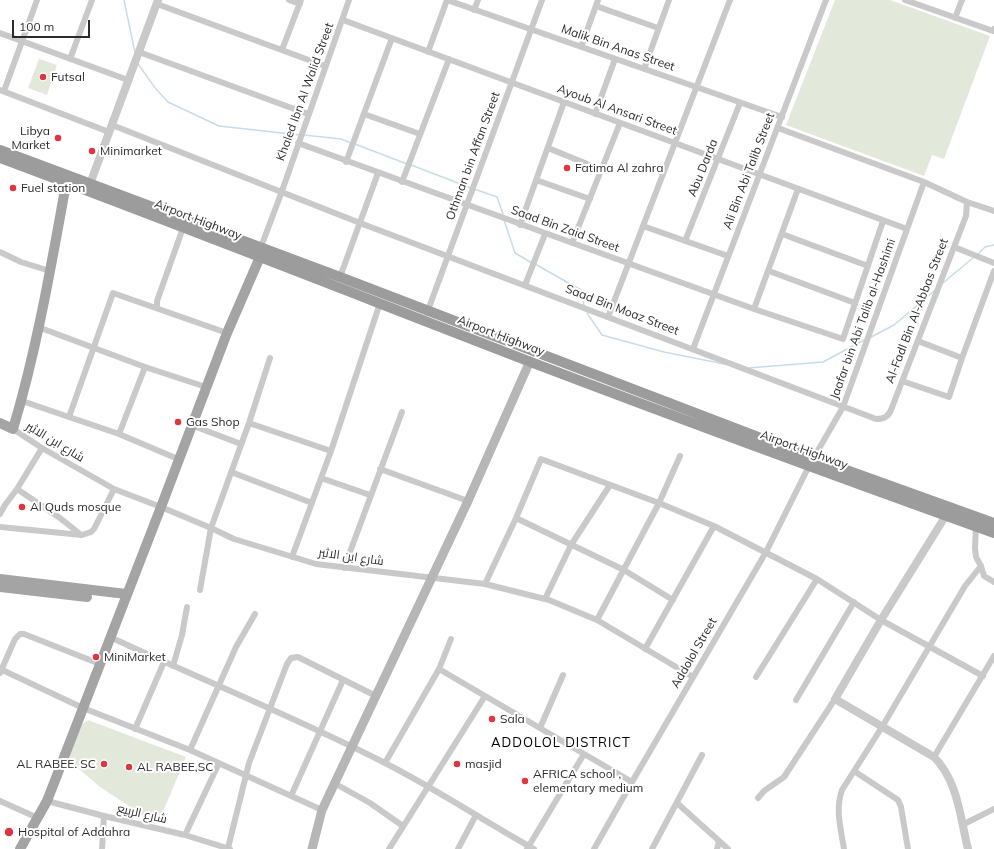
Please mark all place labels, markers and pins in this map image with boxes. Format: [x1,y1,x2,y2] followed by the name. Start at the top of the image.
[51,70,85,84] place label: Futsal
[38,72,48,82] marker: Futsal
[11,124,50,152] place label: Libya Market
[53,133,63,143] marker: Libya Market
[100,144,162,158] place label: Minimarket
[87,146,97,156] marker: Minimarket
[575,161,663,175] place label: Fatima Al zahra
[562,163,572,173] marker: Fatima Al zahra
[21,181,85,195] place label: Fuel station
[8,183,18,193] marker: Fuel station
[186,415,240,429] place label: Gas Shop
[173,417,183,427] marker: Gas Shop
[30,500,121,514] place label: Al Quds mosque
[17,502,27,512] marker: Al Quds mosque
[104,650,166,664] place label: MiniMarket
[91,652,101,662] marker: MiniMarket
[500,712,525,726] place label: Sala
[487,714,497,724] marker: Sala
[17,757,96,771] place label: AL RABEE. SC
[465,757,502,771] place label: masjid
[99,759,109,769] marker: AL RABEE. SC
[452,759,462,769] marker: masjid
[137,760,213,774] place label: AL RABEE,SC
[124,762,134,772] marker: AL RABEE,SC
[533,767,643,795] place label: AFRICA school , elementary medium
[520,776,530,786] marker: AFRICA school , elementary medium
[18,825,130,839] place label: Hospital of Addahra
[3,826,15,838] marker: Hospital of Addahra

